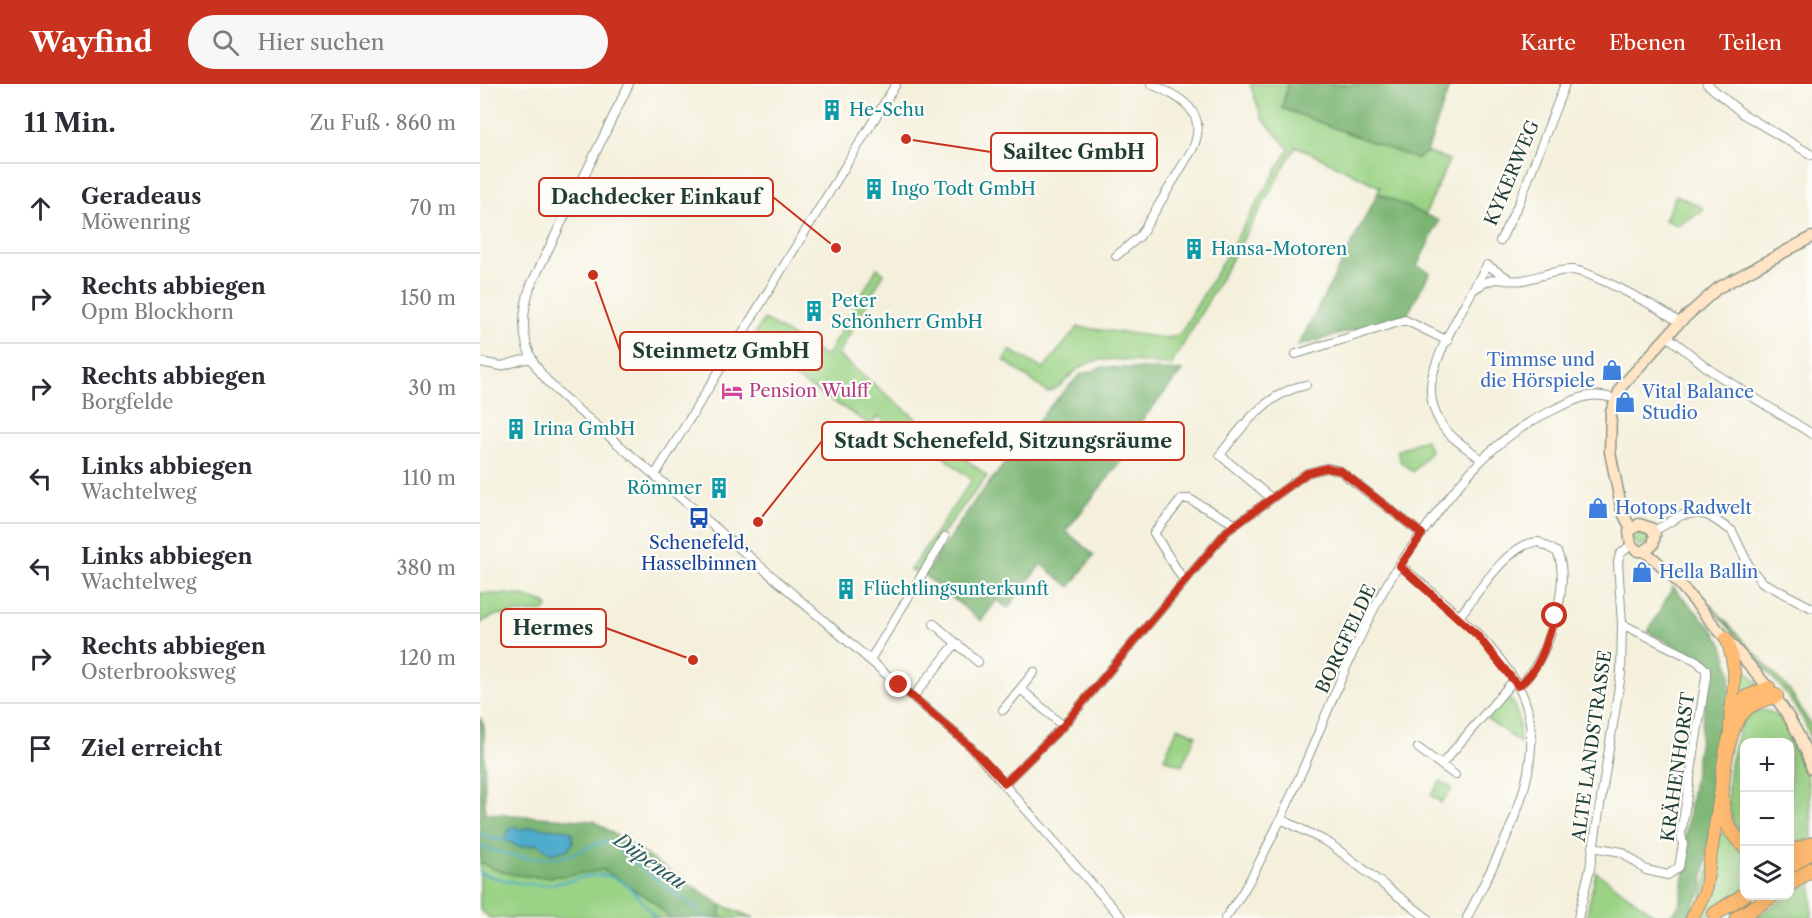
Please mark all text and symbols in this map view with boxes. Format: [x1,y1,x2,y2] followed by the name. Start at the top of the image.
[188,15,608,69] search box
[30,25,152,59] text: Wayfind
[209,26,242,59] icon: search
[257,29,385,56] text: Hier suchen
[1521,30,1576,55] text: Karte
[1609,30,1686,55] text: Ebenen
[1719,30,1782,55] text: Teilen
[820,98,844,122] building icon: He-Schu
[849,99,925,121] place label: He-Schu
[24,107,116,139] text: 11 Min.
[310,111,456,135] text: Zu Fuß · 860 m
[1480,117,1544,229] street label: KYKERWEG
[991,133,1157,171] callout: Sailtec GmbH
[1003,140,1145,164] text: Sailtec GmbH
[862,177,886,201] building icon: Ingo Todt GmbH
[539,178,773,216] callout: Dachdecker Einkauf
[891,178,1036,200] place label: Ingo Todt GmbH
[81,183,201,210] text: Geradeaus
[551,185,764,209] text: Dachdecker Einkauf
[24,192,57,225] icon: ahead
[410,196,456,220] text: 70 m
[81,210,190,234] text: Möwenring
[1182,237,1206,261] building icon: Hansa-Motoren
[1211,238,1347,260] place label: Hansa-Motoren
[81,273,266,300] text: Rechts abbiegen
[24,282,57,315] icon: right
[400,286,456,310] text: 150 m
[831,290,983,333] place label: Peter Schönherr GmbH
[802,299,826,323] building icon: Peter Schönherr GmbH
[81,300,234,324] text: Opm Blockhorn
[620,332,822,370] callout: Steinmetz GmbH
[632,339,810,363] text: Steinmetz GmbH
[1480,349,1595,392] place label: Timmse und die Hörspiele
[1600,358,1624,382] shop icon: Timmse und die Hörspiele
[81,363,266,390] text: Rechts abbiegen
[24,372,57,405] icon: right
[408,376,456,400] text: 30 m
[720,379,744,403] hotel icon: Pension Wulff
[749,380,872,402] place label: Pension Wulff
[1641,381,1754,424] place label: Vital Balance Studio
[81,390,174,414] text: Borgfelde
[1613,390,1637,414] shop icon: Vital Balance Studio
[504,417,528,441] building icon: Irina GmbH
[533,418,635,440] place label: Irina GmbH
[822,422,1184,460] callout: Stadt Schenefeld, Sitzungsräume
[834,429,1172,453] text: Stadt Schenefeld, Sitzungsräume
[81,453,253,480] text: Links abbiegen
[24,462,57,495] icon: left
[403,466,456,490] text: 110 m
[707,476,731,500] building icon: Römmer
[627,477,702,499] place label: Römmer
[81,480,196,504] text: Wachtelweg
[1586,496,1610,520] shop icon: Hotops Radwelt
[1615,497,1752,519] place label: Hotops Radwelt
[687,506,711,530] bus stop icon: Schenefeld, Hasselbinnen
[641,532,757,575] place label: Schenefeld, Hasselbinnen
[81,543,253,570] text: Links abbiegen
[24,552,57,585] icon: left
[397,556,456,580] text: 380 m
[1630,560,1654,584] shop icon: Hella Ballin
[1659,561,1758,583] place label: Hella Ballin
[81,570,196,594] text: Wachtelweg
[834,577,858,601] building icon: Flüchtlingsunterkunft
[863,578,1049,600] place label: Flüchtlingsunterkunft
[1311,581,1381,697] street label: BORGFELDE
[1541,602,1567,628] route start
[501,609,606,647] callout: Hermes
[513,616,593,640] text: Hermes
[81,633,266,660] text: Rechts abbiegen
[24,642,57,675] icon: right
[399,646,456,670] text: 120 m
[1568,649,1616,844] street label: ALTE LANDSTRASSE
[81,660,236,684] text: Osterbrooksweg
[885,671,911,697] route end
[1656,690,1699,843] street label: KRÄHENHORST
[24,732,57,765] icon: arrive
[81,735,222,762] text: Ziel erreicht
[1740,738,1794,900] map controls
[1740,738,1794,792] button: +
[1740,792,1794,846] button: −
[608,826,691,895] water label: Düpenau
[1740,846,1794,900] button: layers

